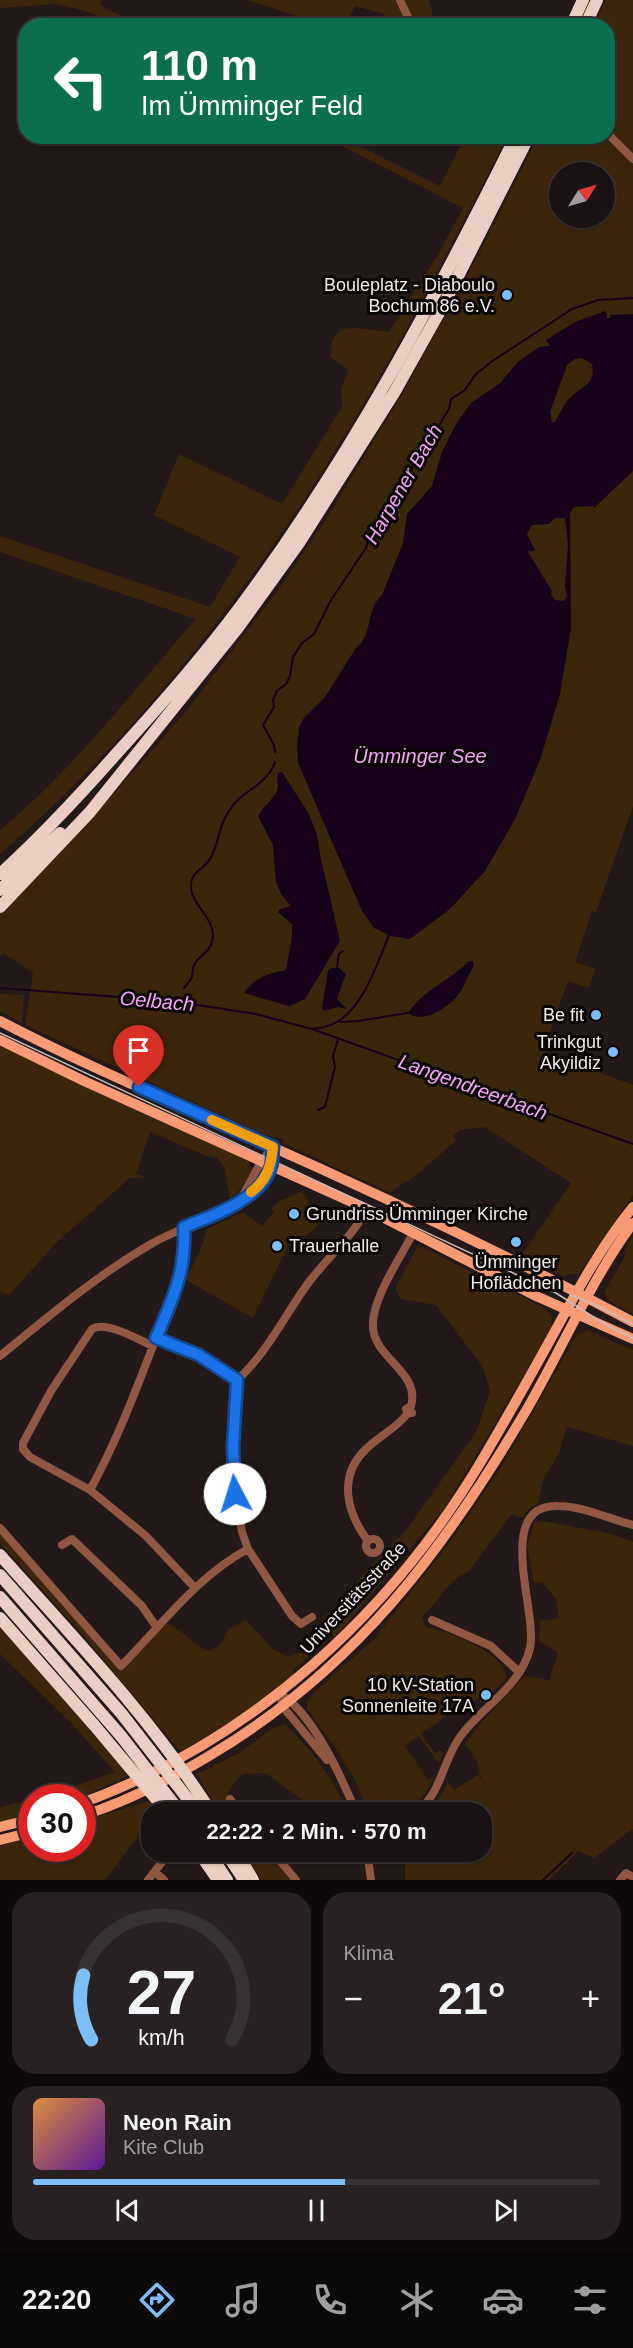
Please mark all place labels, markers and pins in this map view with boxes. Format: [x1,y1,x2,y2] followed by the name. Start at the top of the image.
[324,275,495,316] place label: Bouleplatz - Diaboulo Bochum 86 e.V.
[500,288,514,302] marker: Bouleplatz - Diaboulo Bochum 86 e.V.
[543,1005,584,1025] place label: Be fit
[589,1008,603,1022] marker: Be fit
[113,1025,164,1087] pin
[537,1032,601,1073] place label: Trinkgut Akyildiz
[606,1045,620,1059] marker: Trinkgut Akyildiz
[306,1204,528,1224] place label: Grundriss Ümminger Kirche
[287,1207,301,1221] marker: Grundriss Ümminger Kirche
[509,1235,523,1249] marker: Ümminger Hoflädchen
[289,1236,379,1256] place label: Trauerhalle
[270,1239,284,1253] marker: Trauerhalle
[470,1252,562,1293] place label: Ümminger Hoflädchen
[342,1675,474,1716] place label: 10 kV-Station Sonnenleite 17A
[479,1688,493,1702] marker: 10 kV-Station Sonnenleite 17A

